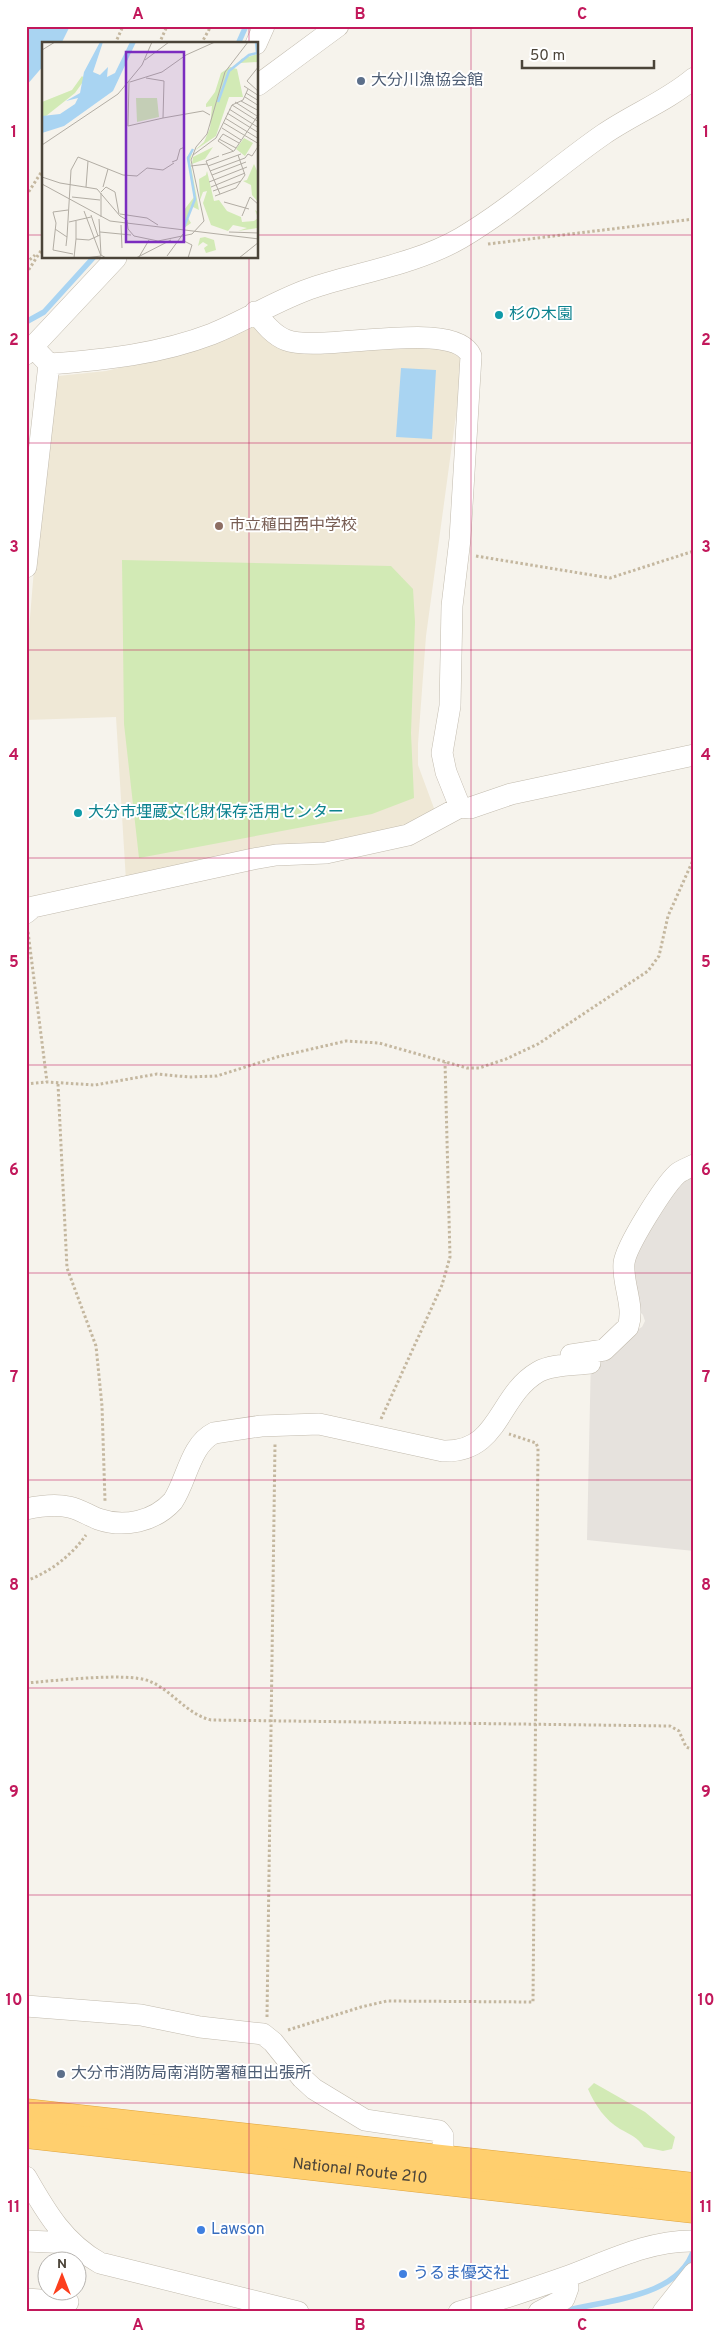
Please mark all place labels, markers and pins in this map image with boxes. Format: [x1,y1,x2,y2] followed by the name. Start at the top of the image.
[371,71,483,91] place label: 大分川漁協会館
[355,75,367,87] marker: 大分川漁協会館
[509,305,573,325] place label: 杉の木園
[493,309,505,321] marker: 杉の木園
[229,516,357,536] place label: 市立稙田西中学校
[213,520,225,532] marker: 市立稙田西中学校
[88,803,344,823] place label: 大分市埋蔵文化財保存活用センター
[72,807,84,819] marker: 大分市埋蔵文化財保存活用センター
[71,2064,311,2084] place label: 大分市消防局南消防署稙田出張所
[55,2068,67,2080] marker: 大分市消防局南消防署稙田出張所
[211,2220,265,2240] place label: Lawson
[195,2224,207,2236] marker: Lawson
[413,2264,509,2284] place label: うるま優交社
[397,2268,409,2280] marker: うるま優交社

